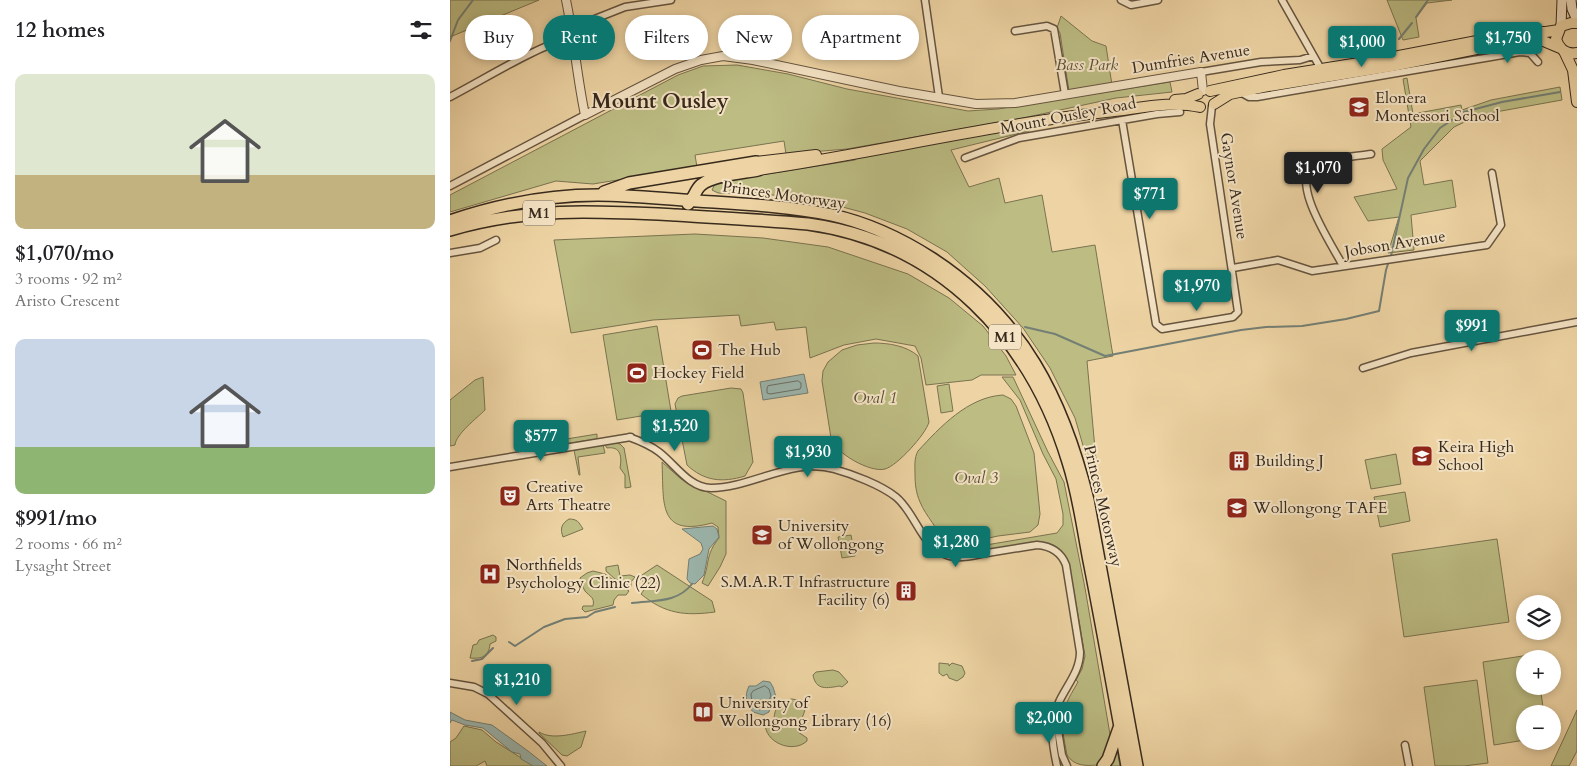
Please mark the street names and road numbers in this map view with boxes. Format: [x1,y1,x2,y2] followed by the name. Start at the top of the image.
[1130,39,1252,79] street label: Dumfries Avenue
[998,92,1138,140] street label: Mount Ousley Road
[1215,131,1253,241] street label: Gaynor Avenue
[721,175,848,215] street label: Princes Motorway
[523,200,555,226] road number: M1
[1341,225,1447,263] street label: Jobson Avenue
[989,324,1021,350] road number: M1
[1078,443,1128,570] street label: Princes Motorway

